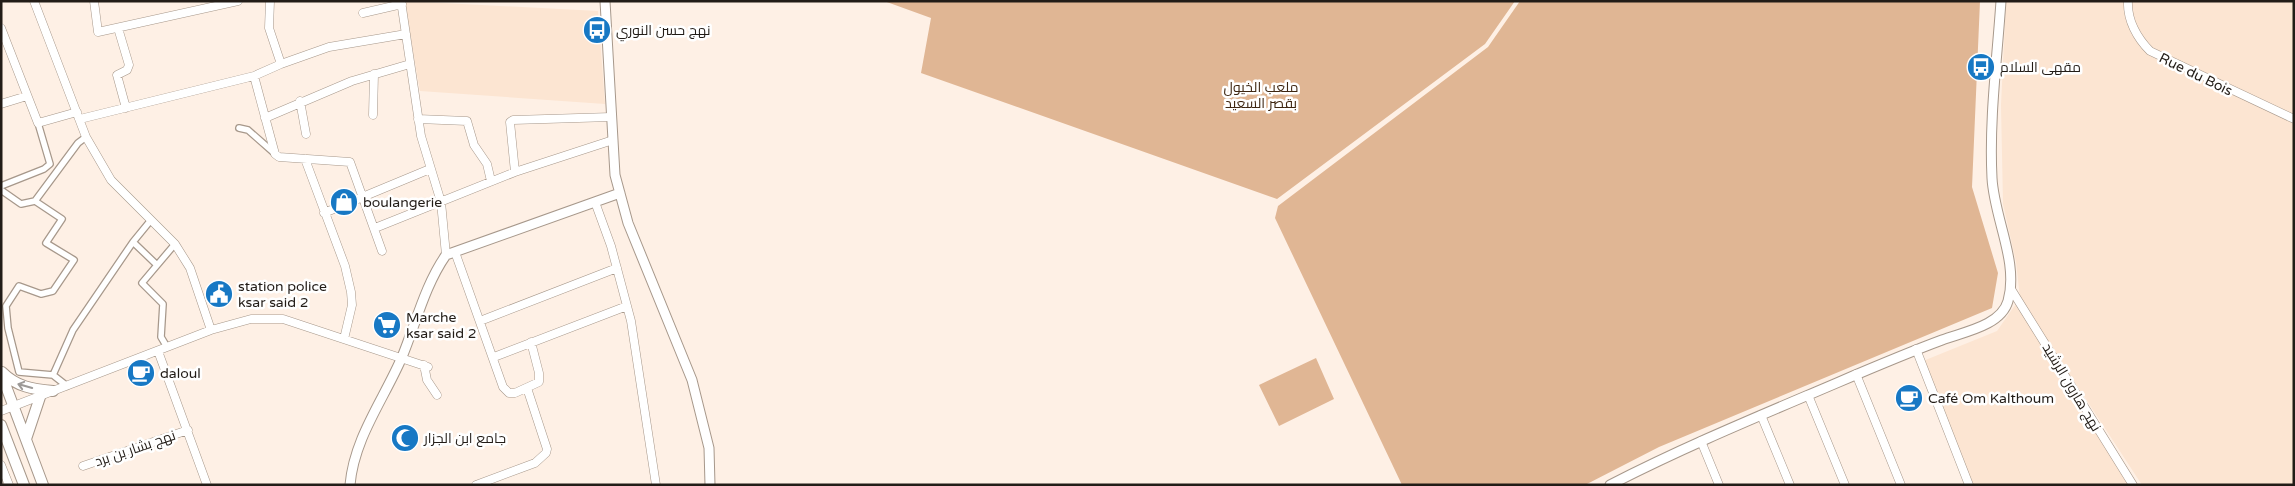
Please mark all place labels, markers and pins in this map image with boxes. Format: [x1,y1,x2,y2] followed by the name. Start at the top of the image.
[582,15,612,45] bus stop icon: نهج حسن النوري
[616,22,710,42] place label: نهج حسن النوري
[1966,52,1996,82] bus stop icon: مقهى السلام
[2000,59,2081,77] place label: مقهى السلام
[329,187,359,217] shop icon: boulangerie
[363,194,442,211] place label: boulangerie
[238,278,327,311] place label: station police ksar said 2
[204,279,234,309] public building icon: station police ksar said 2
[406,309,477,342] place label: Marche ksar said 2
[372,310,402,340] supermarket icon: Marche ksar said 2
[126,358,156,388] cafe icon: daloul
[160,365,201,382] place label: daloul
[1894,383,1924,413] cafe icon: Café Om Kalthoum
[1928,390,2054,407] place label: Café Om Kalthoum
[390,423,420,453] mosque icon: جامع ابن الجزار
[423,430,506,447] place label: جامع ابن الجزار

